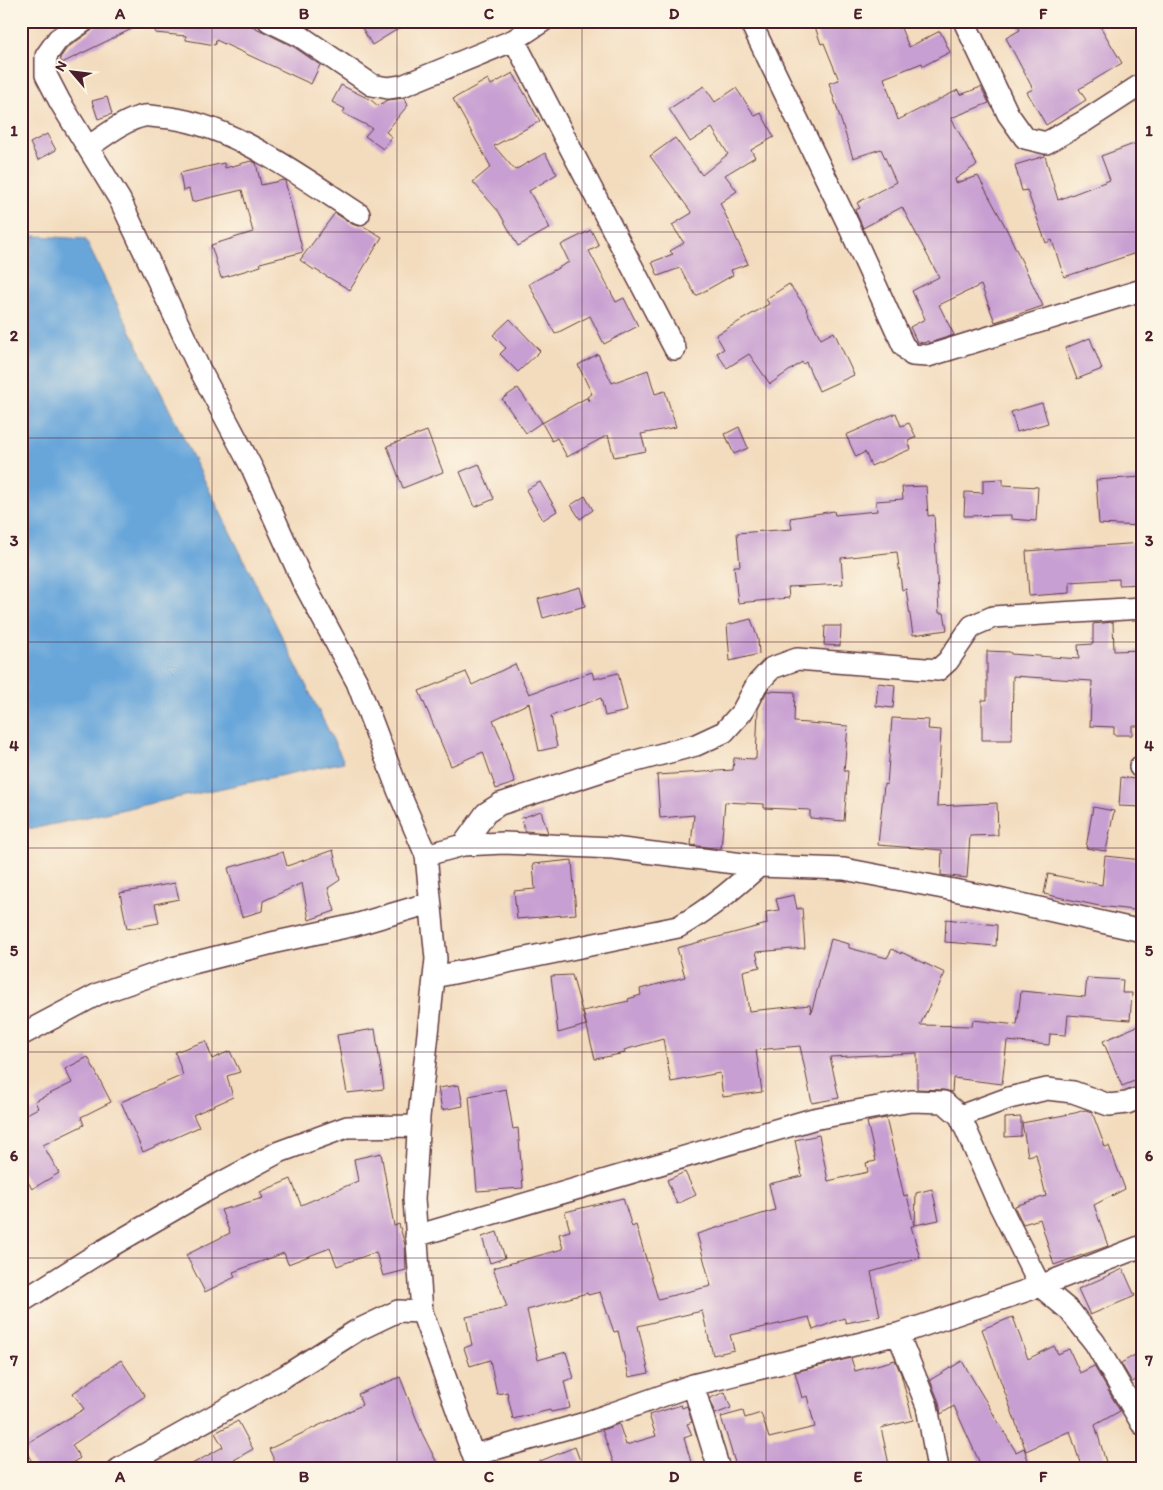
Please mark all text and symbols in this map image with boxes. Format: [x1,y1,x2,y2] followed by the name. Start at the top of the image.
[114,4,126,23] text: A
[299,4,310,23] text: B
[484,4,495,23] text: C
[669,4,680,23] text: D
[854,4,863,23] text: E
[1039,4,1048,23] text: F
[48,48,98,98] north arrow
[51,58,71,74] text: N
[10,121,18,140] text: 1
[1145,121,1153,140] text: 1
[10,326,19,345] text: 2
[1145,326,1154,345] text: 2
[10,531,19,550] text: 3
[1145,531,1154,550] text: 3
[9,736,19,755] text: 4
[1144,736,1154,755] text: 4
[10,941,19,960] text: 5
[1145,941,1154,960] text: 5
[10,1146,19,1165] text: 6
[1145,1146,1154,1165] text: 6
[9,1351,18,1370] text: 7
[1144,1351,1153,1370] text: 7
[114,1467,126,1486] text: A
[299,1467,310,1486] text: B
[484,1467,495,1486] text: C
[669,1467,680,1486] text: D
[854,1467,863,1486] text: E
[1039,1467,1048,1486] text: F

